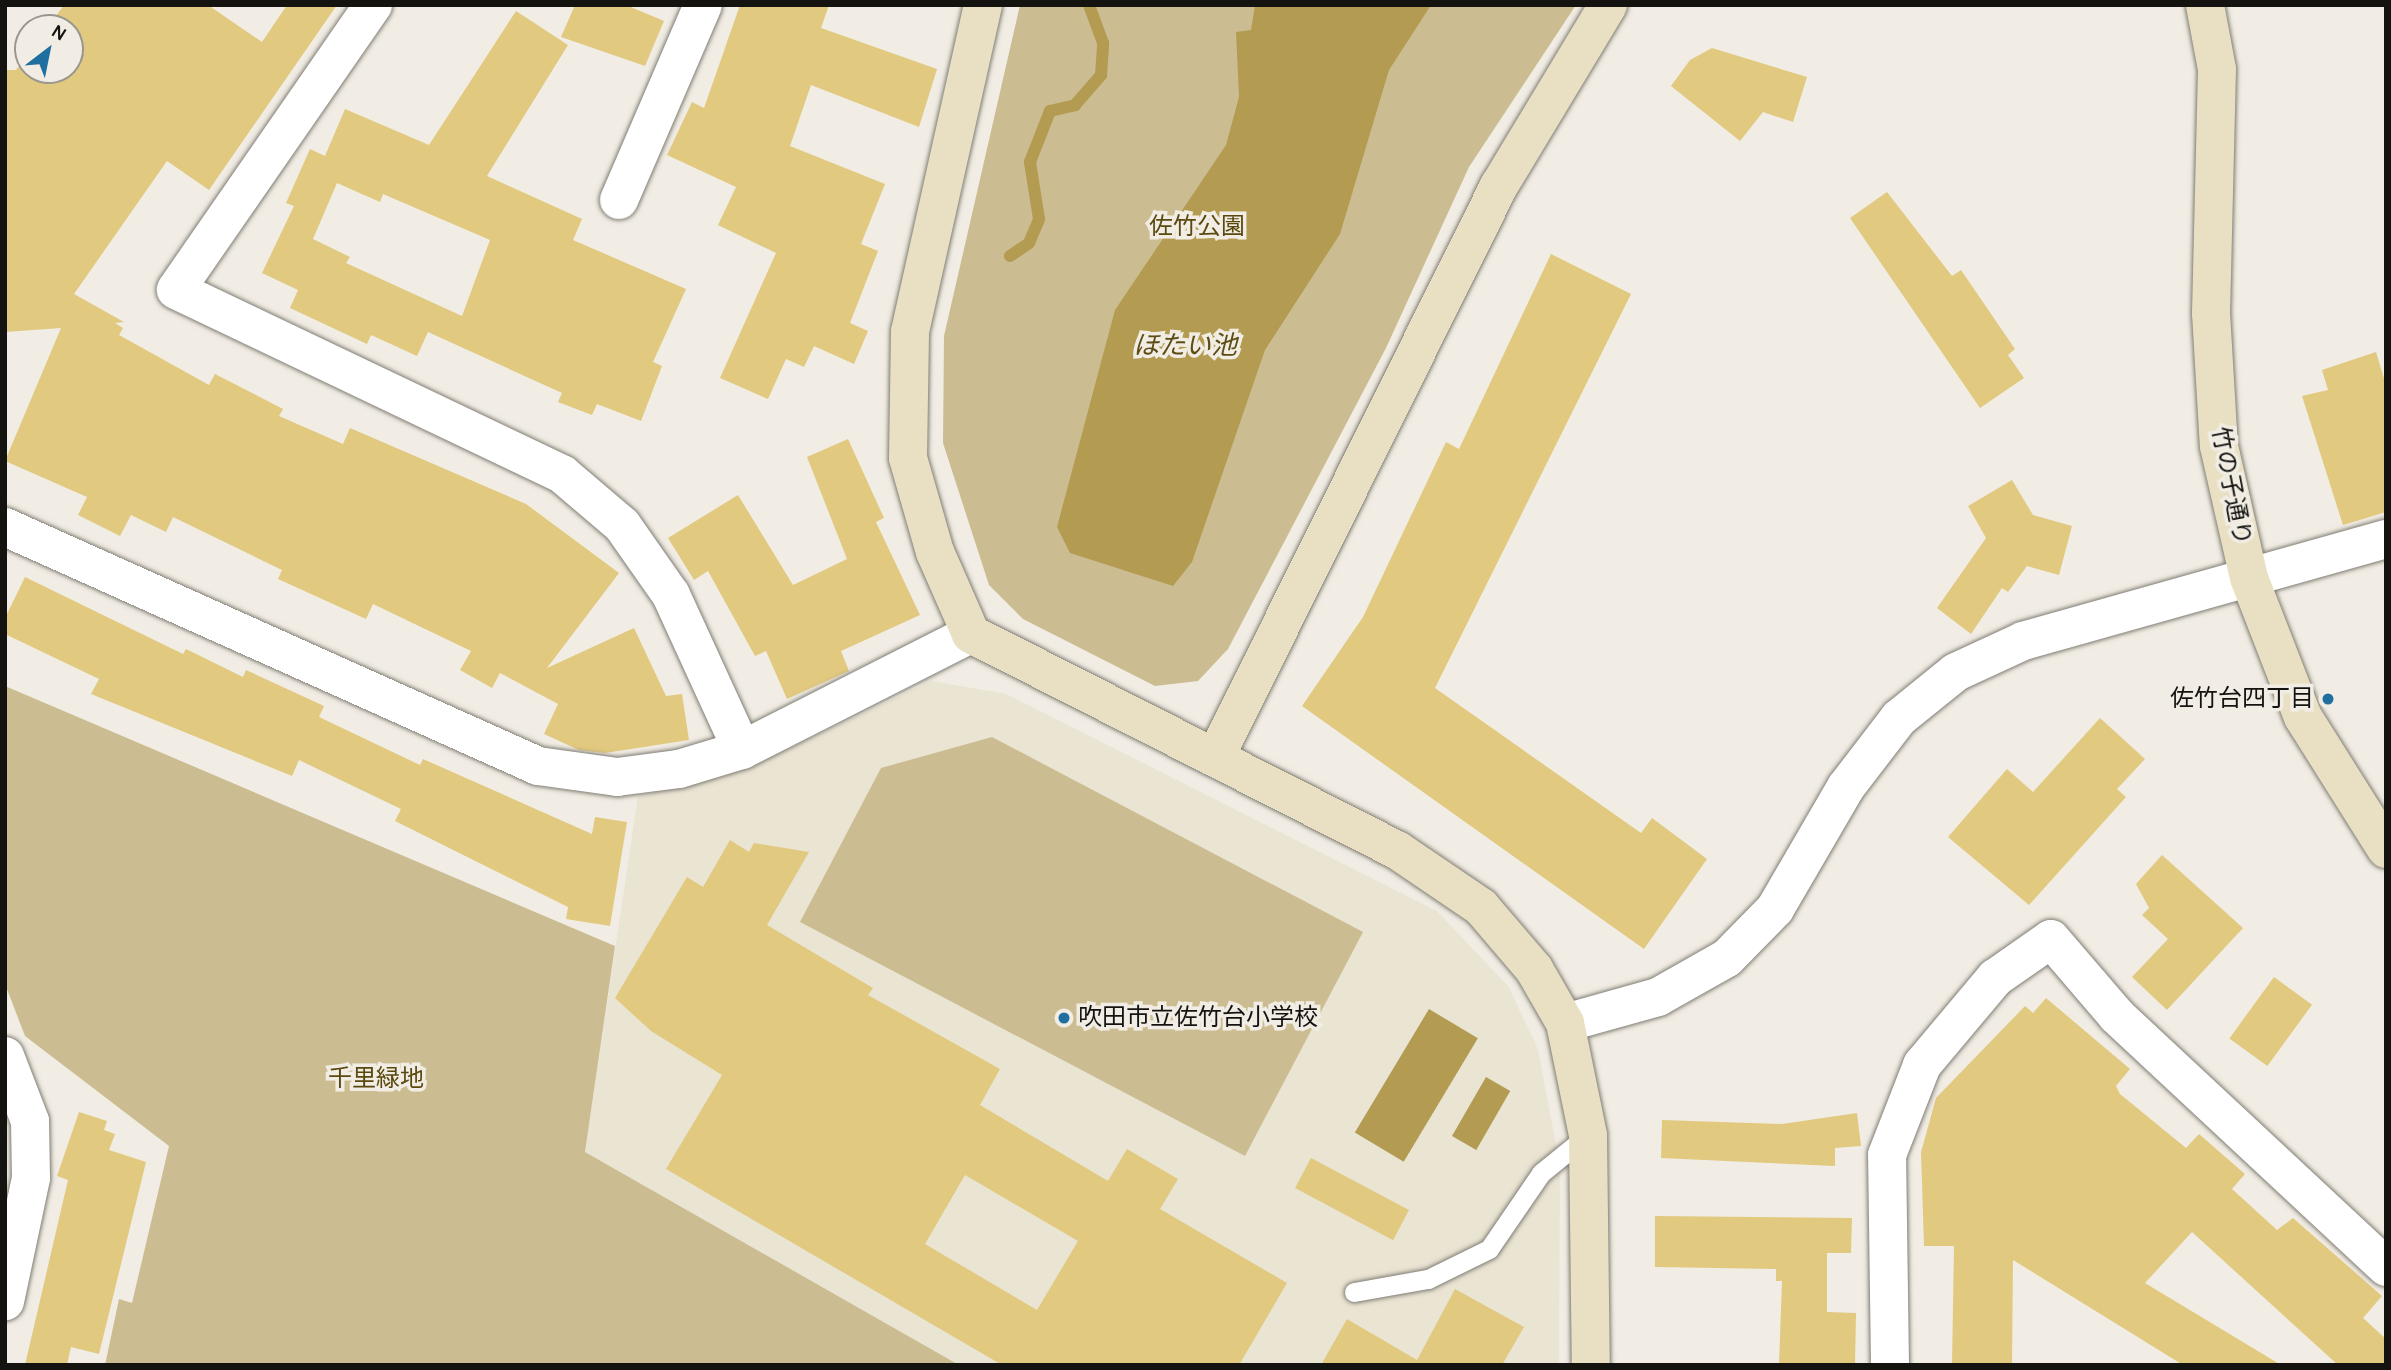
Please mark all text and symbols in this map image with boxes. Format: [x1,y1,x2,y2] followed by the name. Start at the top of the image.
[14,14,84,84] north arrow
[47,20,71,46] text: N
[1149,213,1245,241] park label: 佐竹公園
[1133,330,1237,362] water label: ほたい池
[2205,424,2257,548] street label: 竹の子通り
[2170,685,2314,713] place label: 佐竹台四丁目
[2320,691,2336,707] marker: 佐竹台四丁目
[1078,1004,1318,1032] place label: 吹田市立佐竹台小学校
[1056,1010,1072,1026] marker: 吹田市立佐竹台小学校
[328,1065,424,1093] park label: 千里緑地

